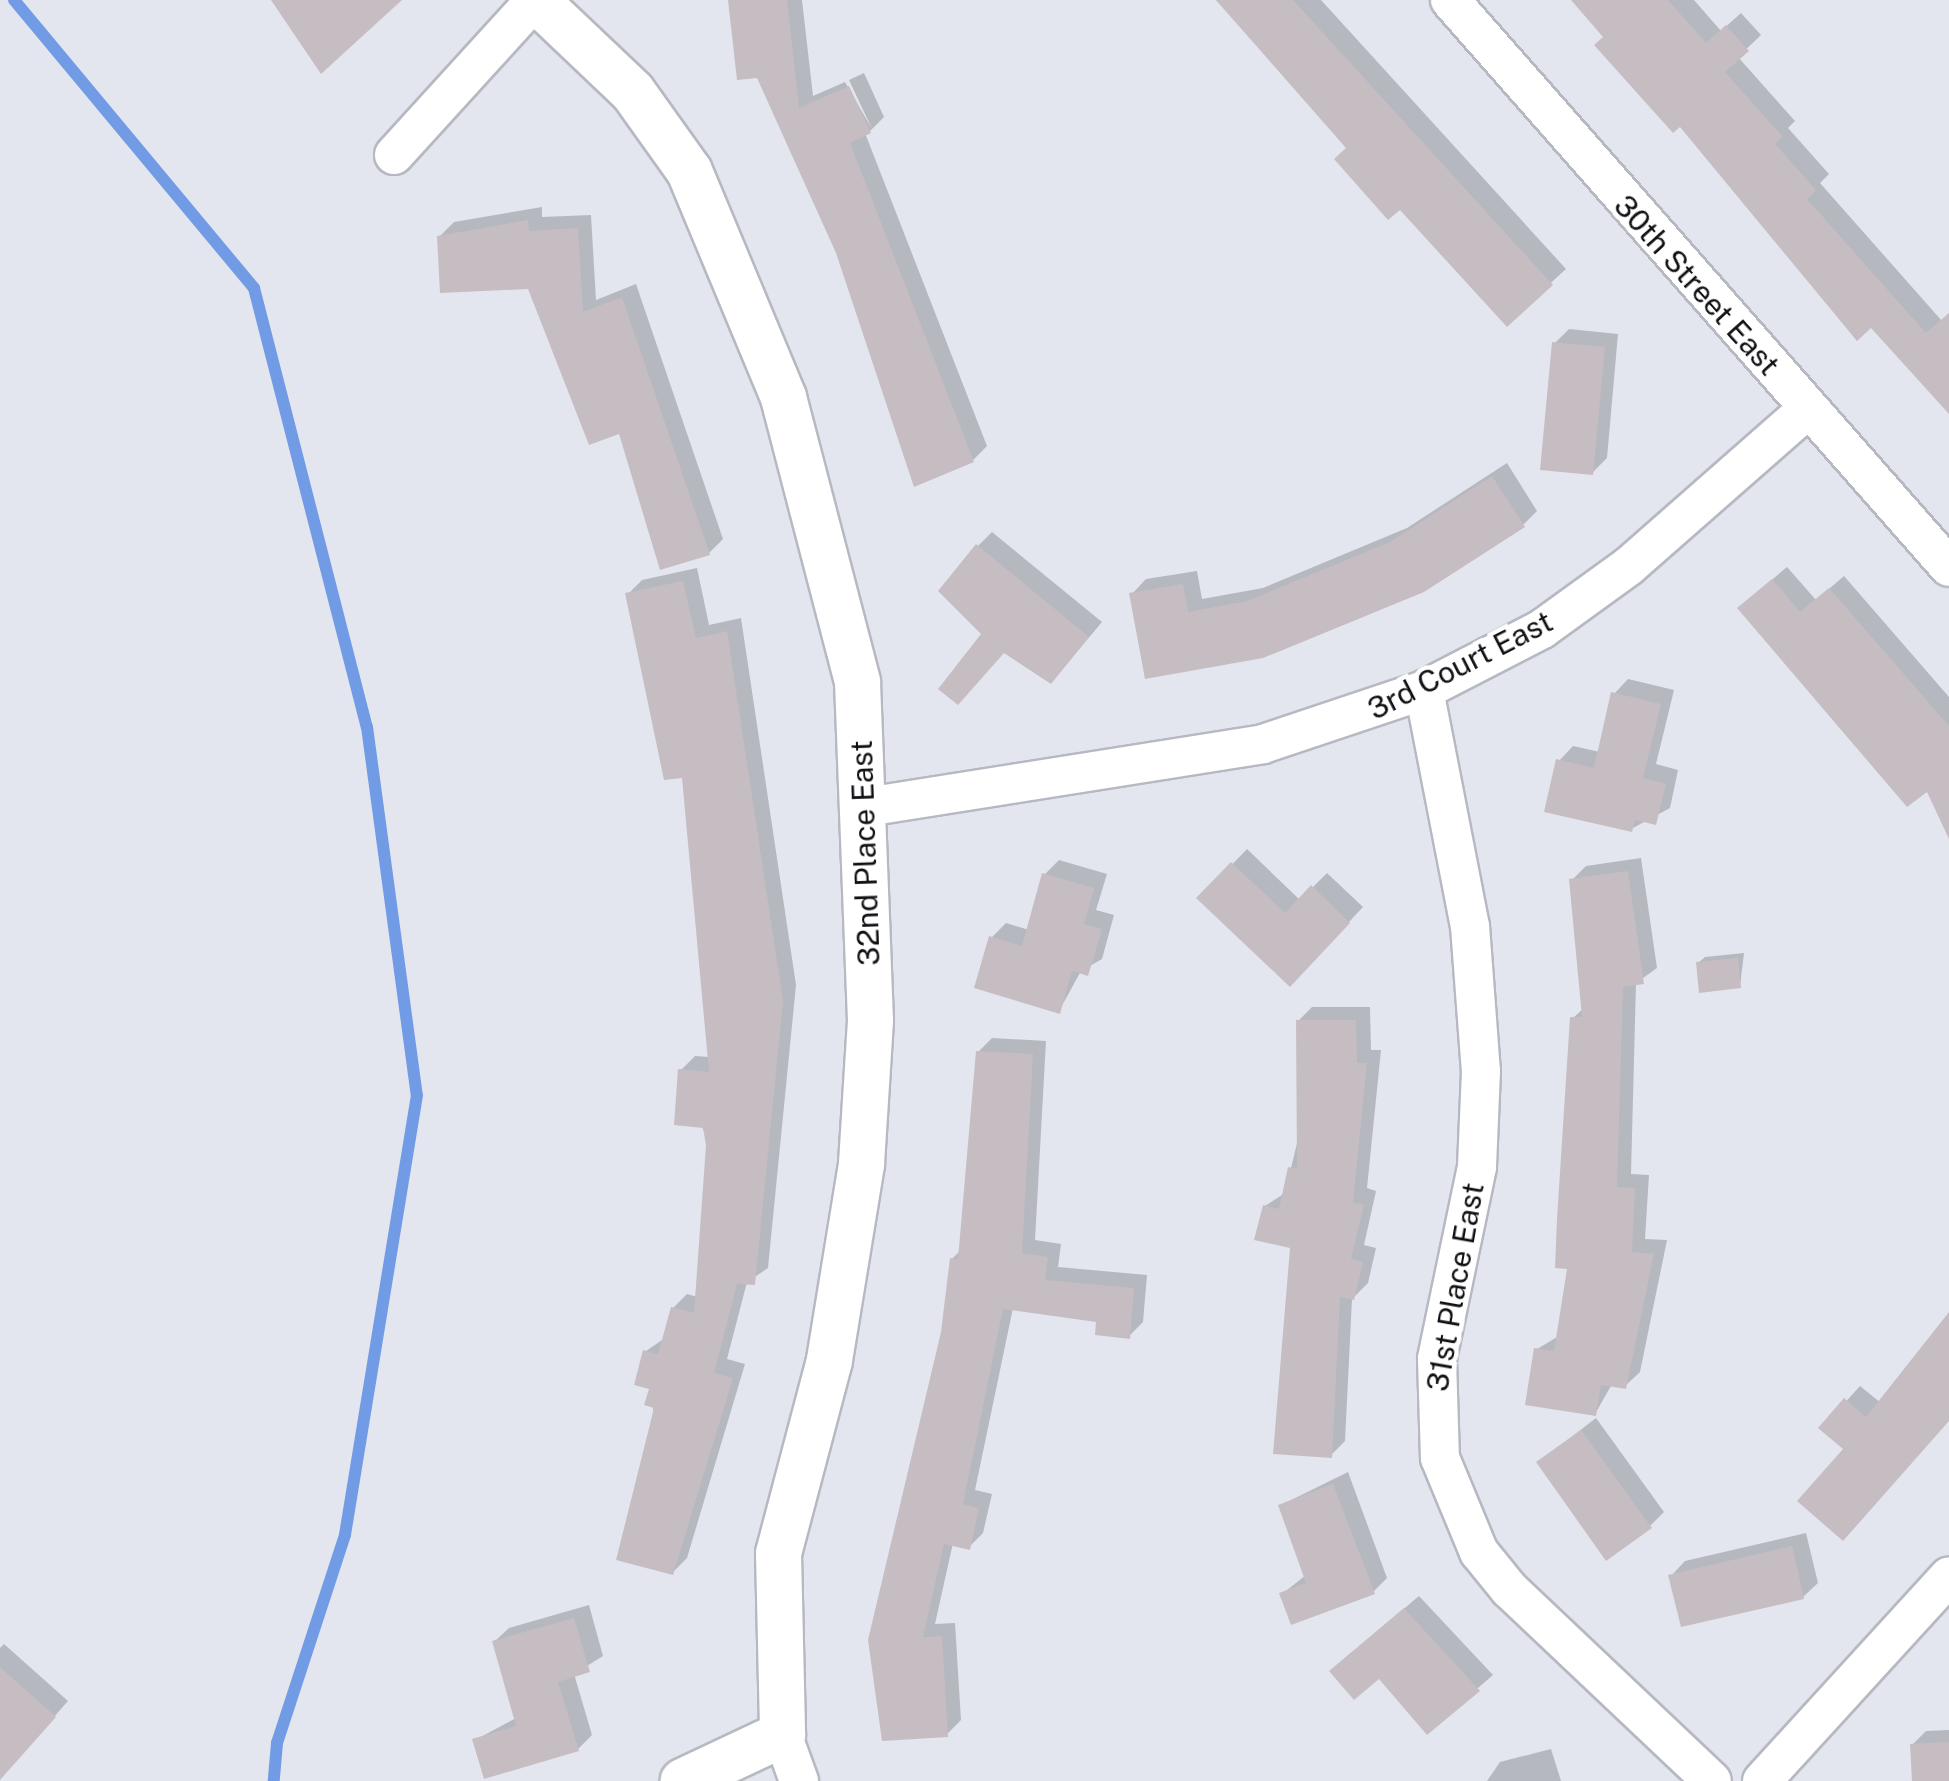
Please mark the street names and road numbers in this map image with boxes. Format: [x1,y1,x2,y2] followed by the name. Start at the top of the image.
[1607,188,1787,382] street label: 30th Street East
[1362,603,1558,727] street label: 3rd Court East
[843,740,887,966] street label: 32nd Place East
[1419,1180,1491,1394] street label: 31st Place East

